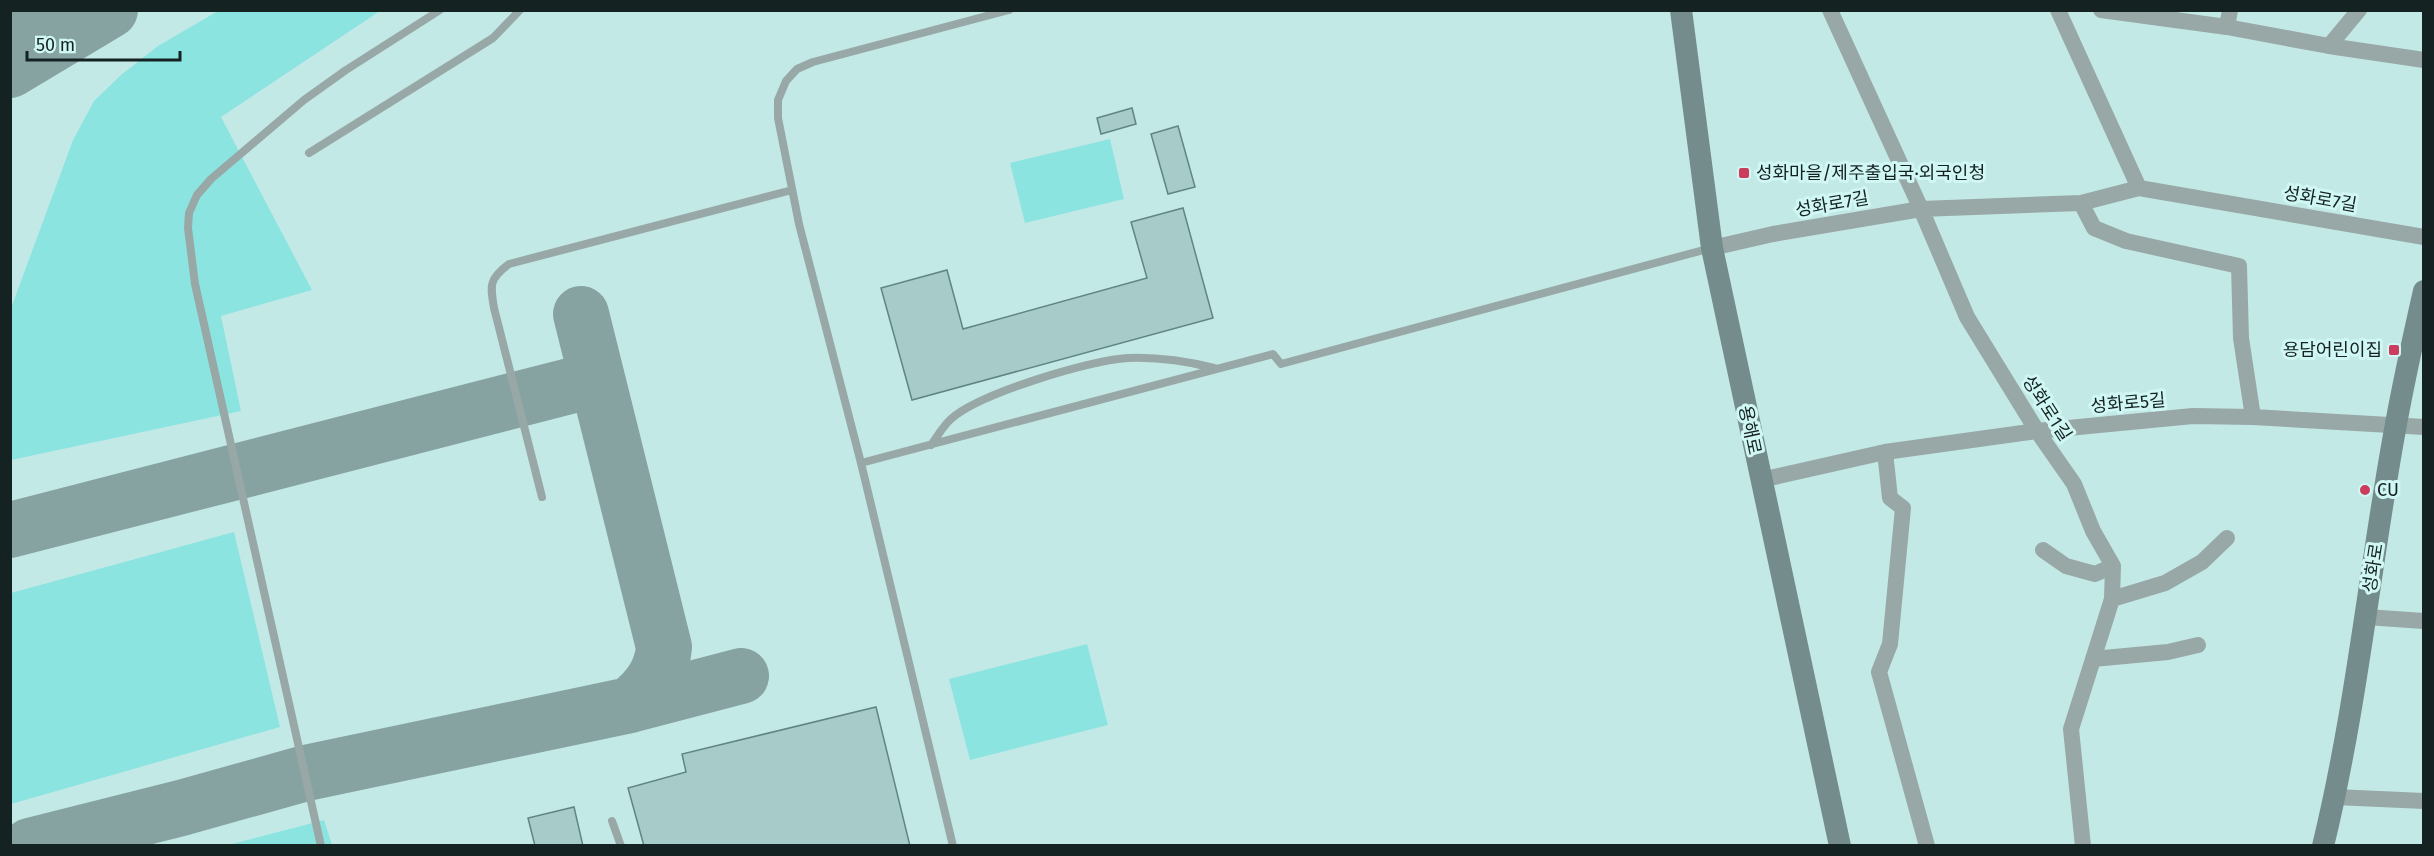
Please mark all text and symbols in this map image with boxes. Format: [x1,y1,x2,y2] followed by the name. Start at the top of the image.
[27,24,180,62] scale bar
[36,34,75,56] text: 50 m
[1756,162,1985,184] place label: 성화마을/제주출입국·외국인청
[1737,166,1751,180] marker: 성화마을/제주출입국·외국인청
[2282,182,2358,216] street label: 성화로7길
[1794,187,1870,221] street label: 성화로7길
[2283,339,2382,361] place label: 용담어린이집
[2387,343,2401,357] marker: 용담어린이집
[2018,371,2076,445] street label: 성화로1길
[2090,389,2166,417] street label: 성화로5길
[1734,403,1766,457] street label: 용해로
[2377,479,2399,501] place label: CU
[2358,483,2372,497] marker: CU
[2358,542,2388,594] street label: 성화로

